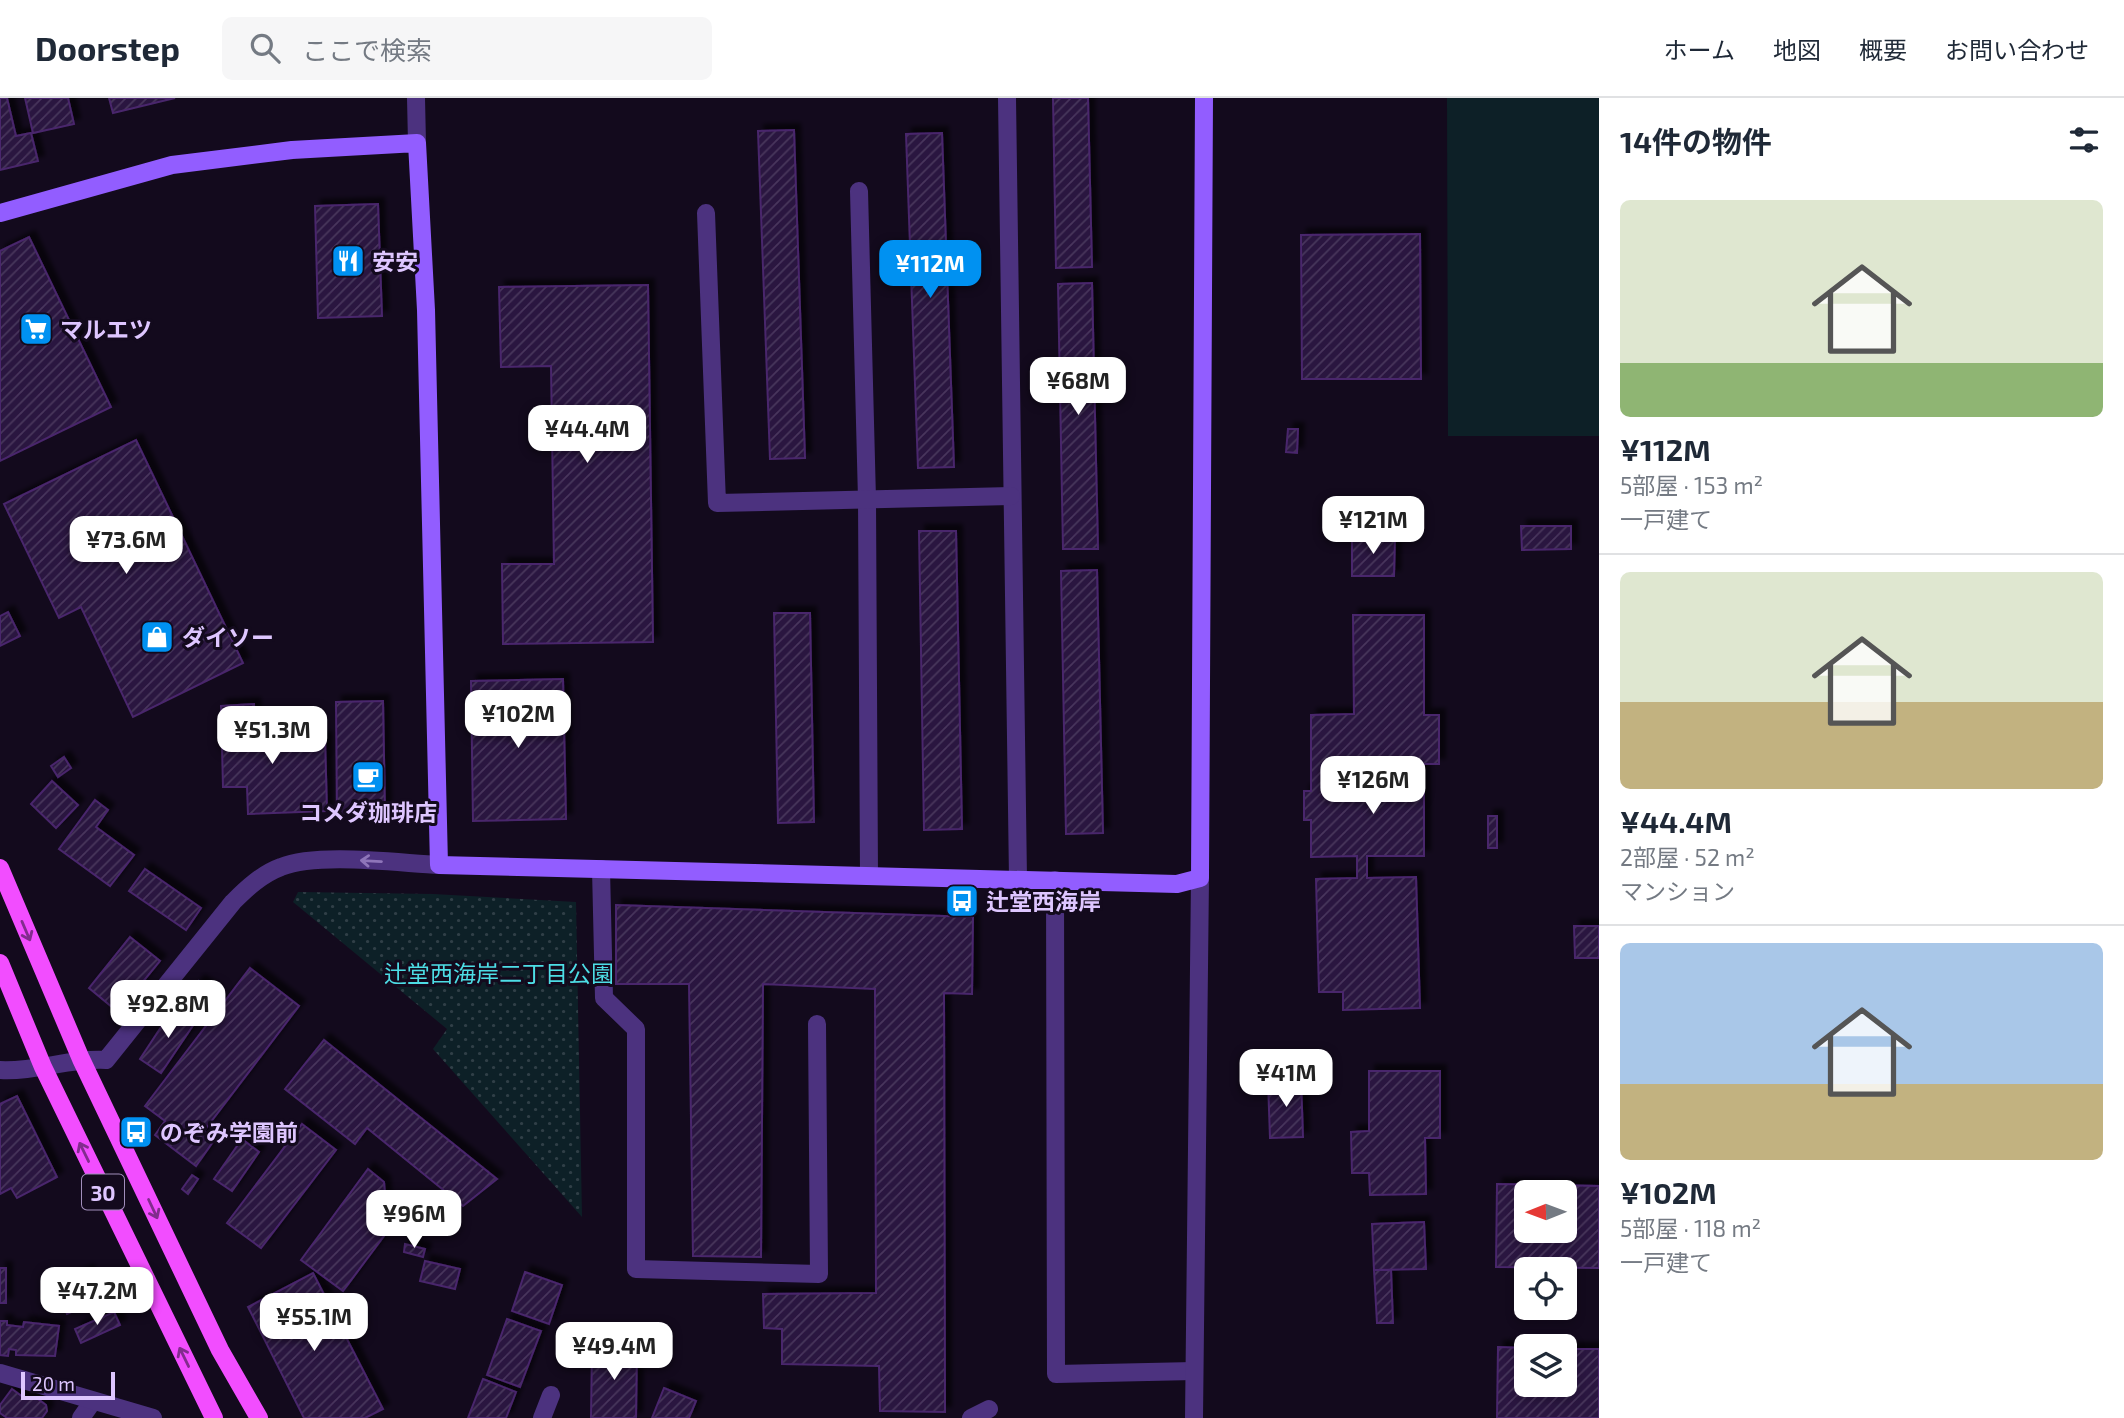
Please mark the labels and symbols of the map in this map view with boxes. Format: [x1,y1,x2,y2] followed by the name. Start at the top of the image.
[881,240,979,300] pin: ¥112M
[329,242,367,280] restaurant icon: 安安
[372,247,418,275] place label: 安安
[17,310,55,348] supermarket icon: マルエツ
[60,315,152,343] place label: マルエツ
[1037,358,1119,417] pin: ¥68M
[530,406,644,465] pin: ¥44.4M
[1324,496,1422,556] pin: ¥121M
[69,517,183,576] pin: ¥73.6M
[138,618,176,656] shop icon: ダイソー
[182,623,274,651] place label: ダイソー
[469,690,567,750] pin: ¥102M
[215,706,329,766] pin: ¥51.3M
[1324,756,1422,816] pin: ¥126M
[349,758,387,796] cafe icon: コメダ珈琲店
[299,798,437,826] place label: コメダ珈琲店
[359,855,382,868] one-way arrow
[943,882,981,920] bus stop icon: 辻堂西海岸
[986,887,1101,915] place label: 辻堂西海岸
[20,920,33,942] one-way arrow
[384,959,614,987] park label: 辻堂西海岸二丁目公園
[111,981,225,1040] pin: ¥92.8M
[1245,1049,1327,1109] pin: ¥41M
[117,1113,155,1151] bus stop icon: のぞみ学園前
[160,1118,298,1146] place label: のぞみ学園前
[77,1142,90,1164] one-way arrow
[82,1174,124,1210] road number: 30
[1514,1180,1577,1242] north arrow
[373,1190,455,1250] pin: ¥96M
[147,1198,160,1219] one-way arrow
[40,1268,154,1327] pin: ¥47.2M
[257,1294,371,1353] pin: ¥55.1M
[557,1322,671,1382] pin: ¥49.4M
[176,1347,190,1368] one-way arrow
[21,1369,116,1401] scale bar

